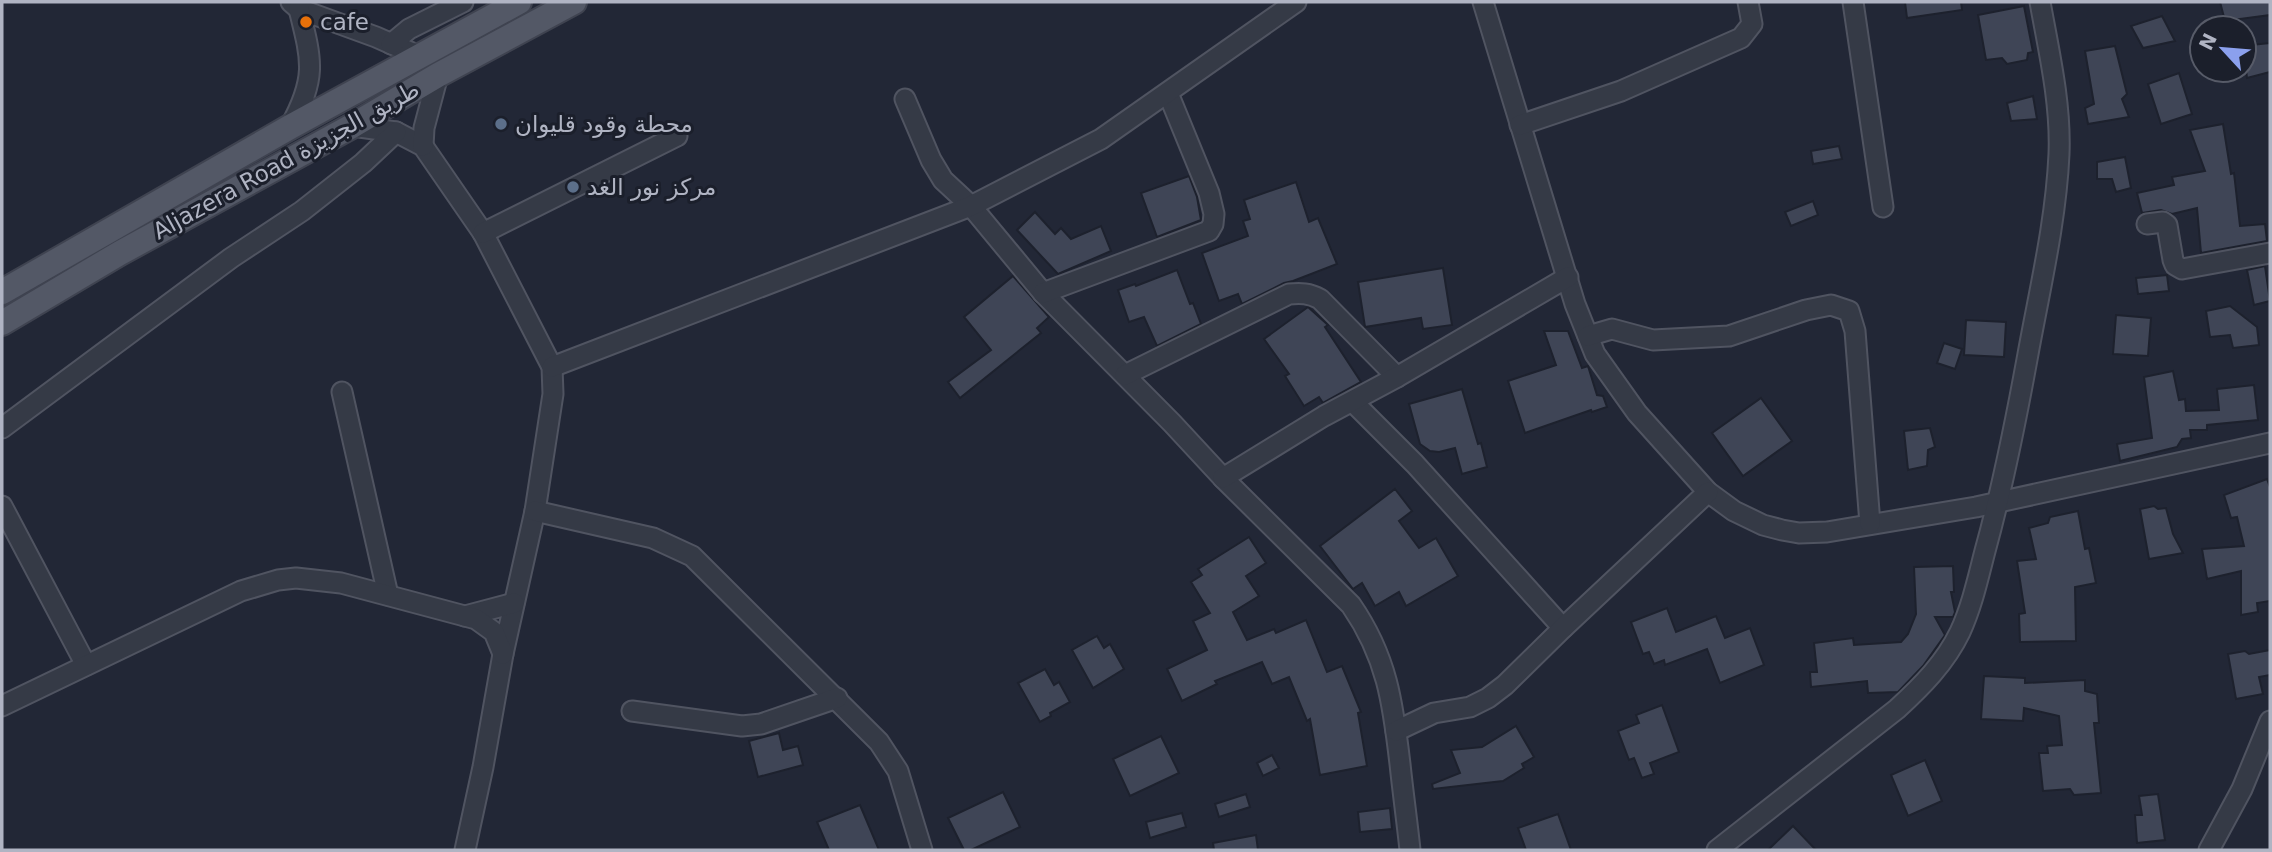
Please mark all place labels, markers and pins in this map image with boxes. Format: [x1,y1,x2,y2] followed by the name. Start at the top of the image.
[320,9,369,35] place label: cafe
[298,14,314,30] marker: cafe
[515,111,693,138] place label: محطة وقود قليوان
[493,116,509,132] marker: محطة وقود قليوان
[587,174,716,201] place label: مركز نور الغد
[565,179,581,195] marker: مركز نور الغد

